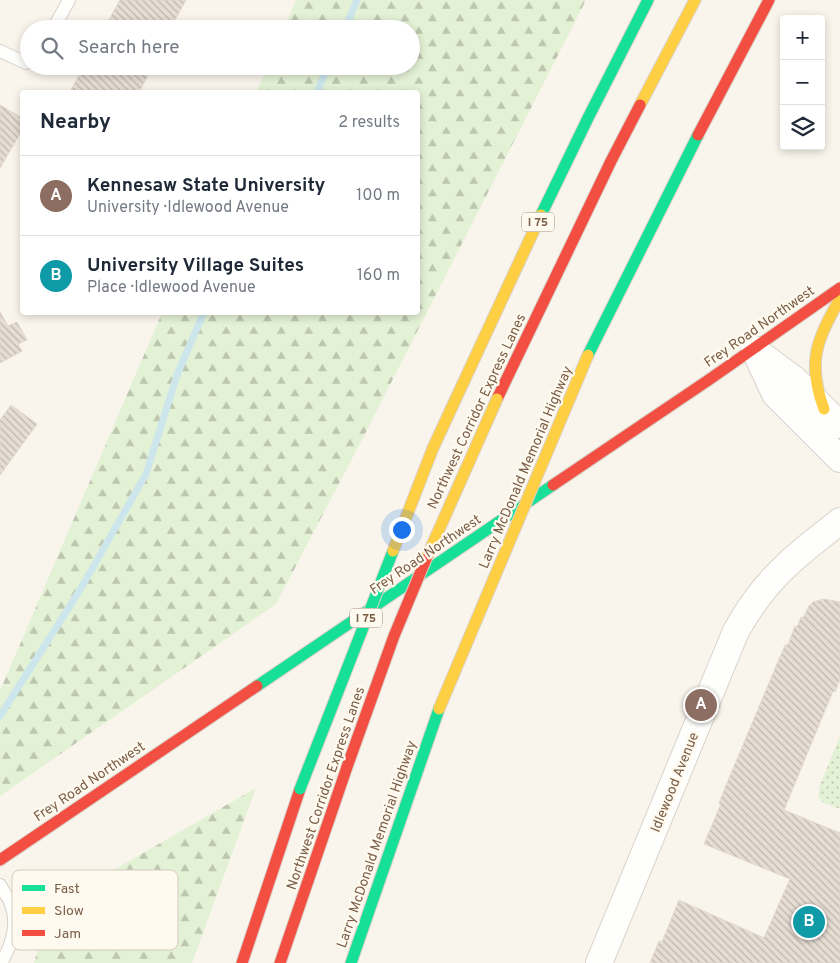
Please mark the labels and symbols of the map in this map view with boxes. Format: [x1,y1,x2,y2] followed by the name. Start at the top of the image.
[522,212,554,232] road number: I 75
[701,283,818,372] street label: Frey Road Northwest
[424,311,530,512] street label: Northwest Corridor Express Lanes
[476,364,577,571] street label: Larry McDonald Memorial Highway
[367,512,485,599] street label: Frey Road Northwest
[389,517,415,543] your location
[350,608,382,628] road number: I 75
[284,685,369,892] street label: Northwest Corridor Express Lanes
[685,686,717,724] pin: A
[648,730,703,835] street label: Idlewood Avenue
[31,739,149,826] street label: Frey Road Northwest
[334,739,421,950] street label: Larry McDonald Memorial Highway
[12,870,178,950] legend
[54,881,80,898] text: Fast
[54,903,84,920] text: Slow
[793,903,825,941] pin: B
[54,926,81,943] text: Jam

